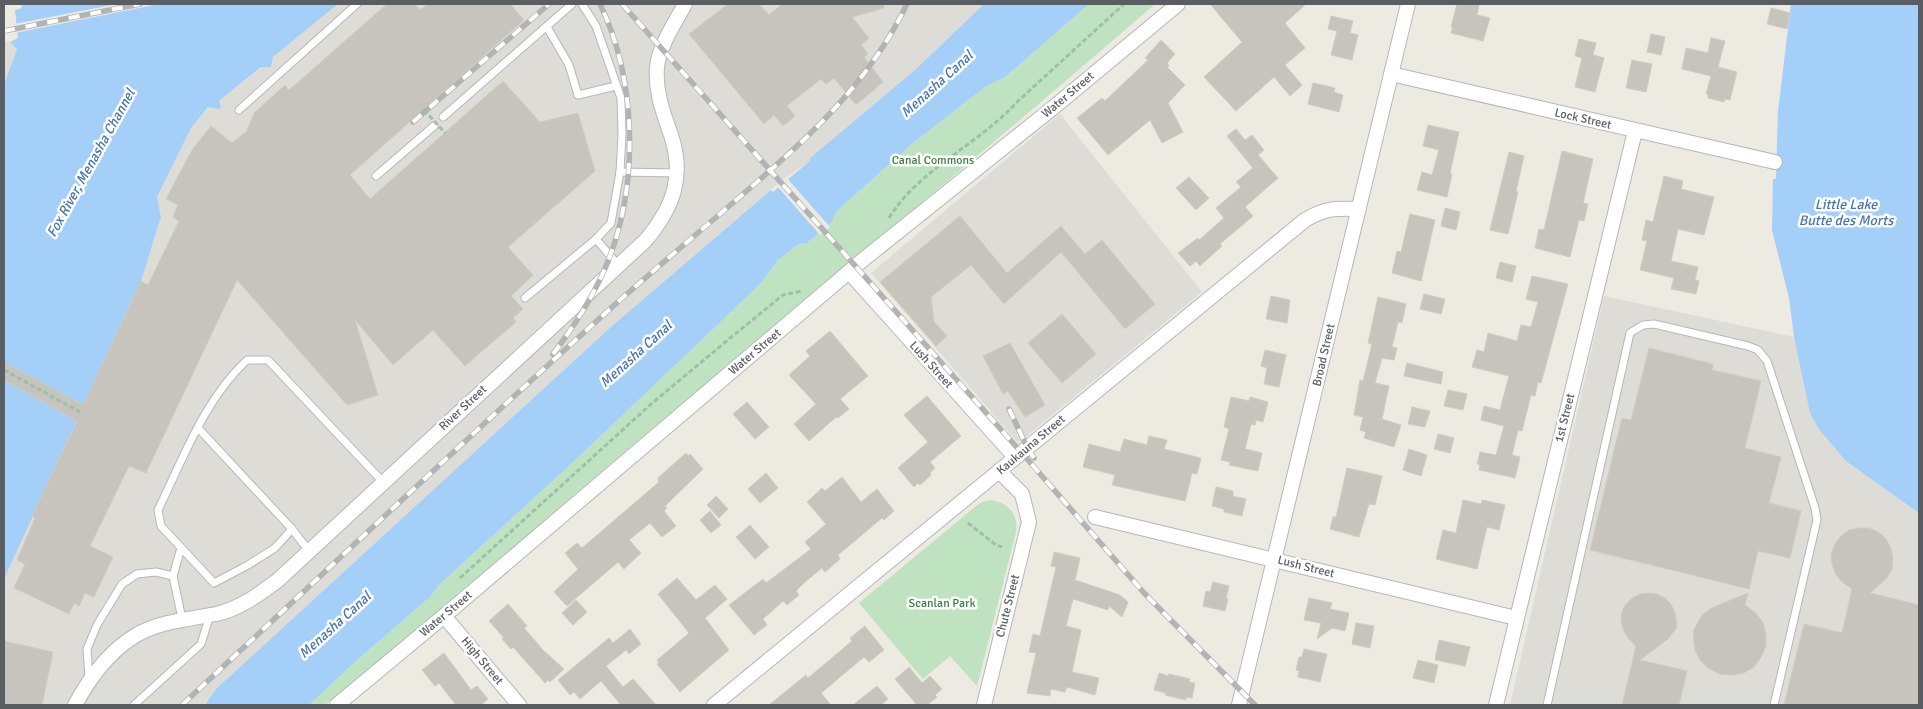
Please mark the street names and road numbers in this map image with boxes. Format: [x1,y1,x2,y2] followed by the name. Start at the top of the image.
[1039,69,1097,121] street label: Water Street
[1553,105,1613,133] street label: Lock Street
[1310,322,1338,388] street label: Broad Street
[726,326,784,378] street label: Water Street
[906,338,956,392] street label: Lush Street
[436,382,490,434] street label: River Street
[1552,392,1578,444] street label: 1st Street
[994,412,1068,478] street label: Kaukauna Street
[1276,553,1336,581] street label: Lush Street
[993,573,1023,639] street label: Chute Street
[417,588,475,640] street label: Water Street
[458,634,506,688] street label: High Street

